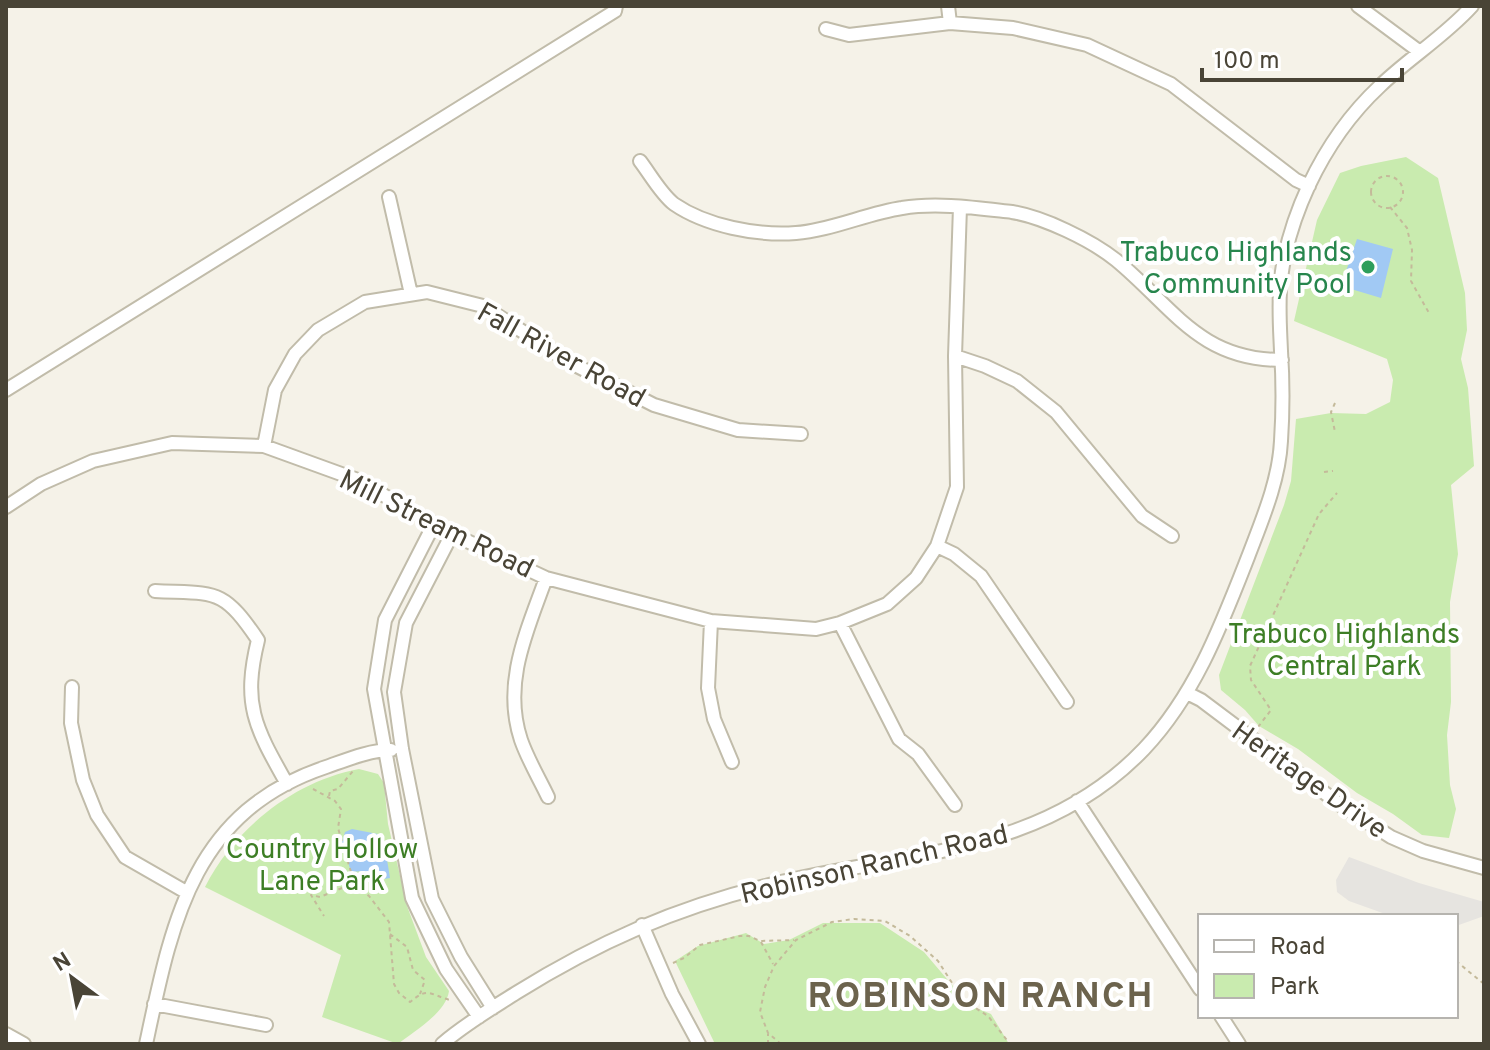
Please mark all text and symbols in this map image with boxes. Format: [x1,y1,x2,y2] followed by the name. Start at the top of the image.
[1202,32,1402,82] scale bar
[1214,47,1280,77] text: 100 m
[1120,236,1352,304] place label: Trabuco Highlands Community Pool
[1359,258,1377,276] marker: Trabuco Highlands Community Pool
[470,296,651,418] street label: Fall River Road
[332,463,539,588] street label: Mill Stream Road
[1228,618,1460,686] park label: Trabuco Highlands Central Park
[1223,715,1393,848] street label: Heritage Drive
[737,818,1012,914] street label: Robinson Ranch Road
[226,833,418,901] park label: Country Hollow Lane Park
[1198,914,1458,1018] legend
[1270,933,1326,963] text: Road
[32,938,112,1018] north arrow
[49,948,77,979] text: N
[1270,973,1320,1003] text: Park
[808,975,1154,1021] district label: ROBINSON RANCH

